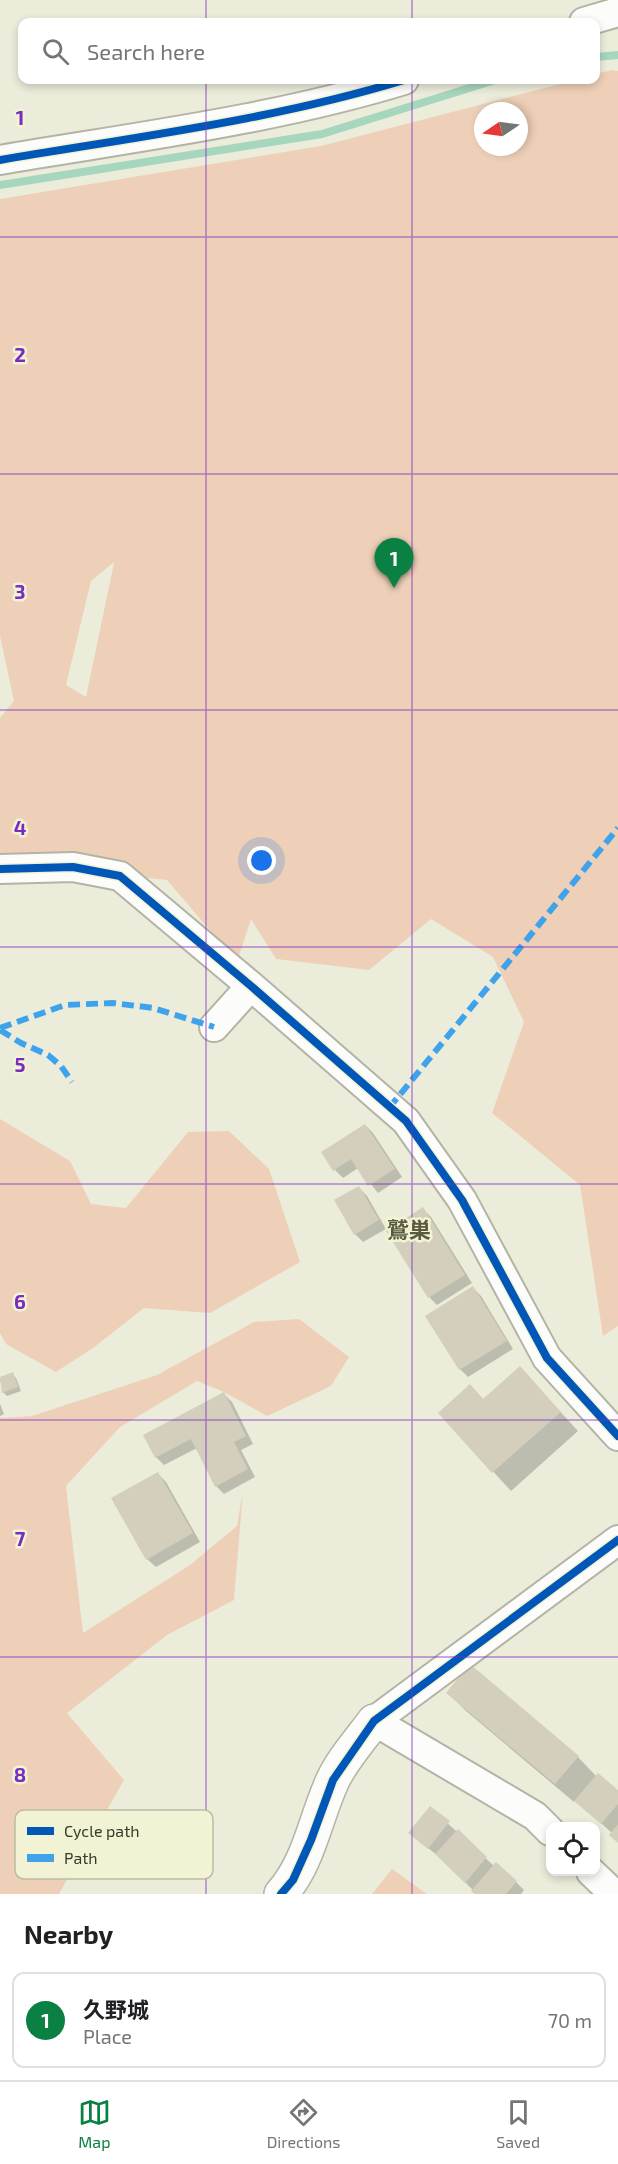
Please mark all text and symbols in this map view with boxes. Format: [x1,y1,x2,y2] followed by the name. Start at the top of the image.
[18,18,600,84] search box
[39,35,72,68] icon: search
[87,38,205,64] text: Search here
[474,102,528,156] north arrow
[16,105,24,129] text: 1
[14,342,26,366] text: 2
[374,538,414,588] pin: 1
[14,579,26,603] text: 3
[14,815,27,839] text: 4
[247,846,276,875] your location
[14,1052,26,1076] text: 5
[387,1216,431,1242] district label: 鷲巣
[14,1289,26,1313] text: 6
[15,1526,26,1550] text: 7
[14,1762,26,1786] text: 8
[15,1810,213,1879] legend
[64,1821,140,1840] text: Cycle path
[546,1822,600,1876] map controls
[546,1822,600,1876] button: locate
[64,1848,98,1867] text: Path
[24,1918,113,1949] text: Nearby
[83,1996,149,2022] text: 久野城
[41,2008,50,2032] text: 1
[548,2008,592,2032] text: 70 m
[83,2024,132,2048] text: Place
[78,2096,111,2151] tab: Map
[267,2096,340,2151] tab: Directions
[496,2096,540,2151] tab: Saved

